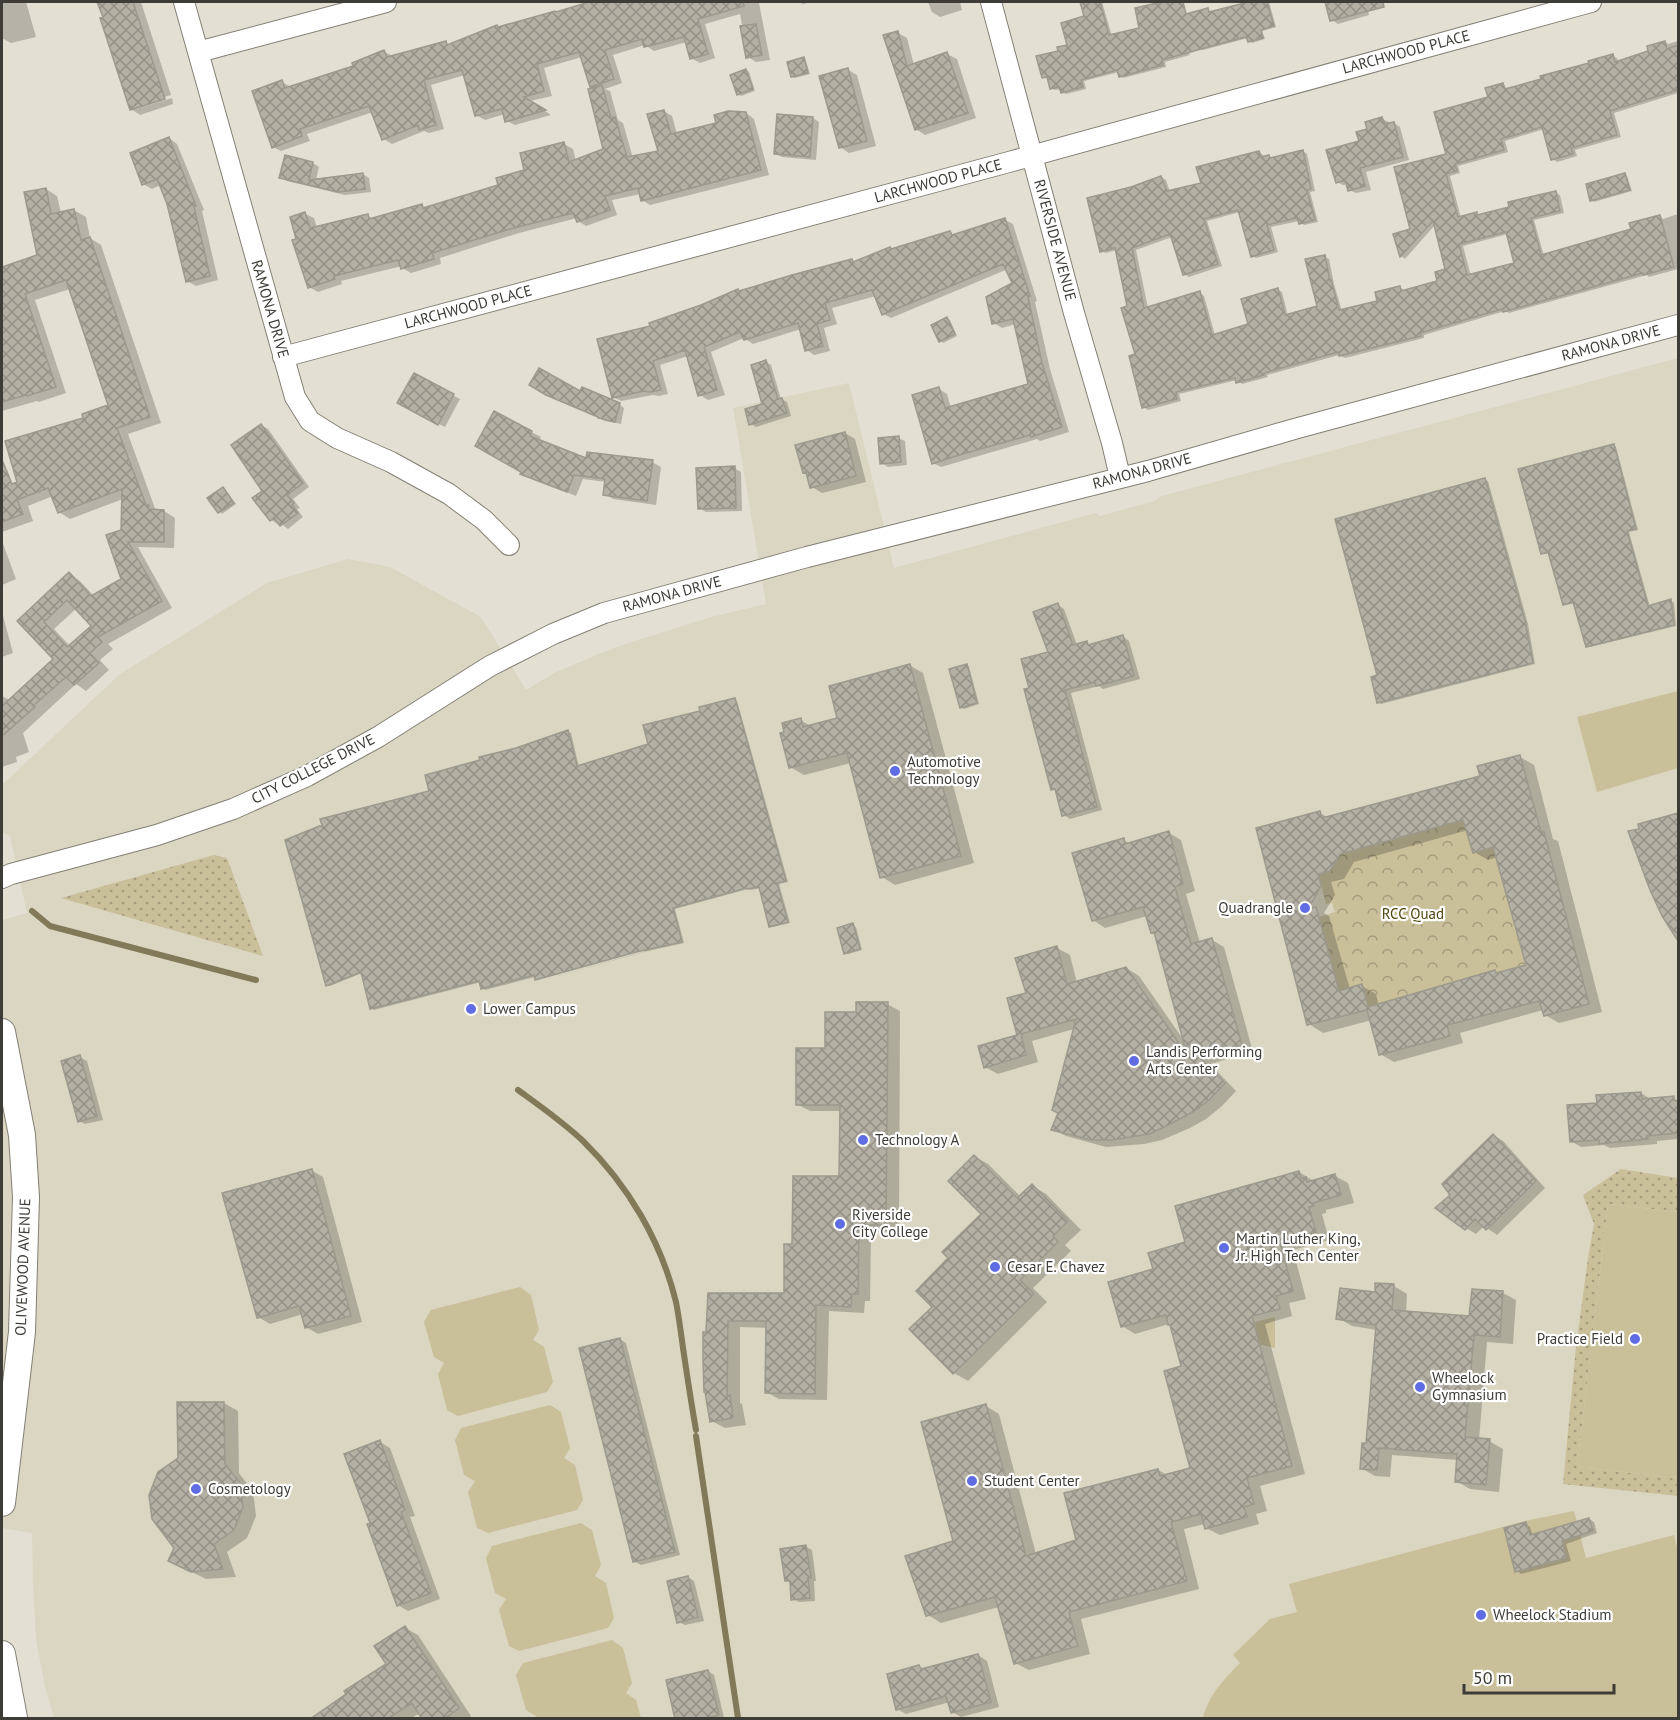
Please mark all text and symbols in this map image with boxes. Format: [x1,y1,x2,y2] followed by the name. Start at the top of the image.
[1340,25,1472,78] street label: LARCHWOOD PLACE
[872,154,1004,207] street label: LARCHWOOD PLACE
[1030,177,1081,303] street label: RIVERSIDE AVENUE
[247,258,294,360] street label: RAMONA DRIVE
[402,280,534,333] street label: LARCHWOOD PLACE
[1559,320,1662,365] street label: RAMONA DRIVE
[1090,448,1193,493] street label: RAMONA DRIVE
[620,571,723,616] street label: RAMONA DRIVE
[248,729,378,808] street label: CITY COLLEGE DRIVE
[907,752,981,788] place label: Automotive Technology
[888,764,902,778] marker: Automotive Technology
[1218,898,1293,917] place label: Quadrangle
[1298,901,1312,915] marker: Quadrangle
[1382,904,1444,923] park label: RCC Quad
[483,999,576,1018] place label: Lower Campus
[464,1002,478,1016] marker: Lower Campus
[1146,1042,1262,1078] place label: Landis Performing Arts Center
[1127,1054,1141,1068] marker: Landis Performing Arts Center
[875,1130,960,1149] place label: Technology A
[856,1133,870,1147] marker: Technology A
[11,1198,34,1336] street label: OLIVEWOOD AVENUE
[852,1205,928,1241] place label: Riverside City College
[833,1217,847,1231] marker: Riverside City College
[1235,1229,1361,1265] place label: Martin Luther King, Jr. High Tech Center
[1217,1241,1231,1255] marker: Martin Luther King, Jr. High Tech Center
[1007,1257,1105,1276] place label: Cesar E. Chavez
[988,1260,1002,1274] marker: Cesar E. Chavez
[1537,1329,1623,1348] place label: Practice Field
[1628,1332,1642,1346] marker: Practice Field
[1432,1368,1507,1404] place label: Wheelock Gymnasium
[1413,1380,1427,1394] marker: Wheelock Gymnasium
[984,1471,1080,1490] place label: Student Center
[965,1474,979,1488] marker: Student Center
[208,1479,291,1498] place label: Cosmetology
[189,1482,203,1496] marker: Cosmetology
[1493,1605,1611,1624] place label: Wheelock Stadium
[1474,1608,1488,1622] marker: Wheelock Stadium
[1464,1657,1614,1695] scale bar
[1473,1666,1512,1689] text: 50 m

